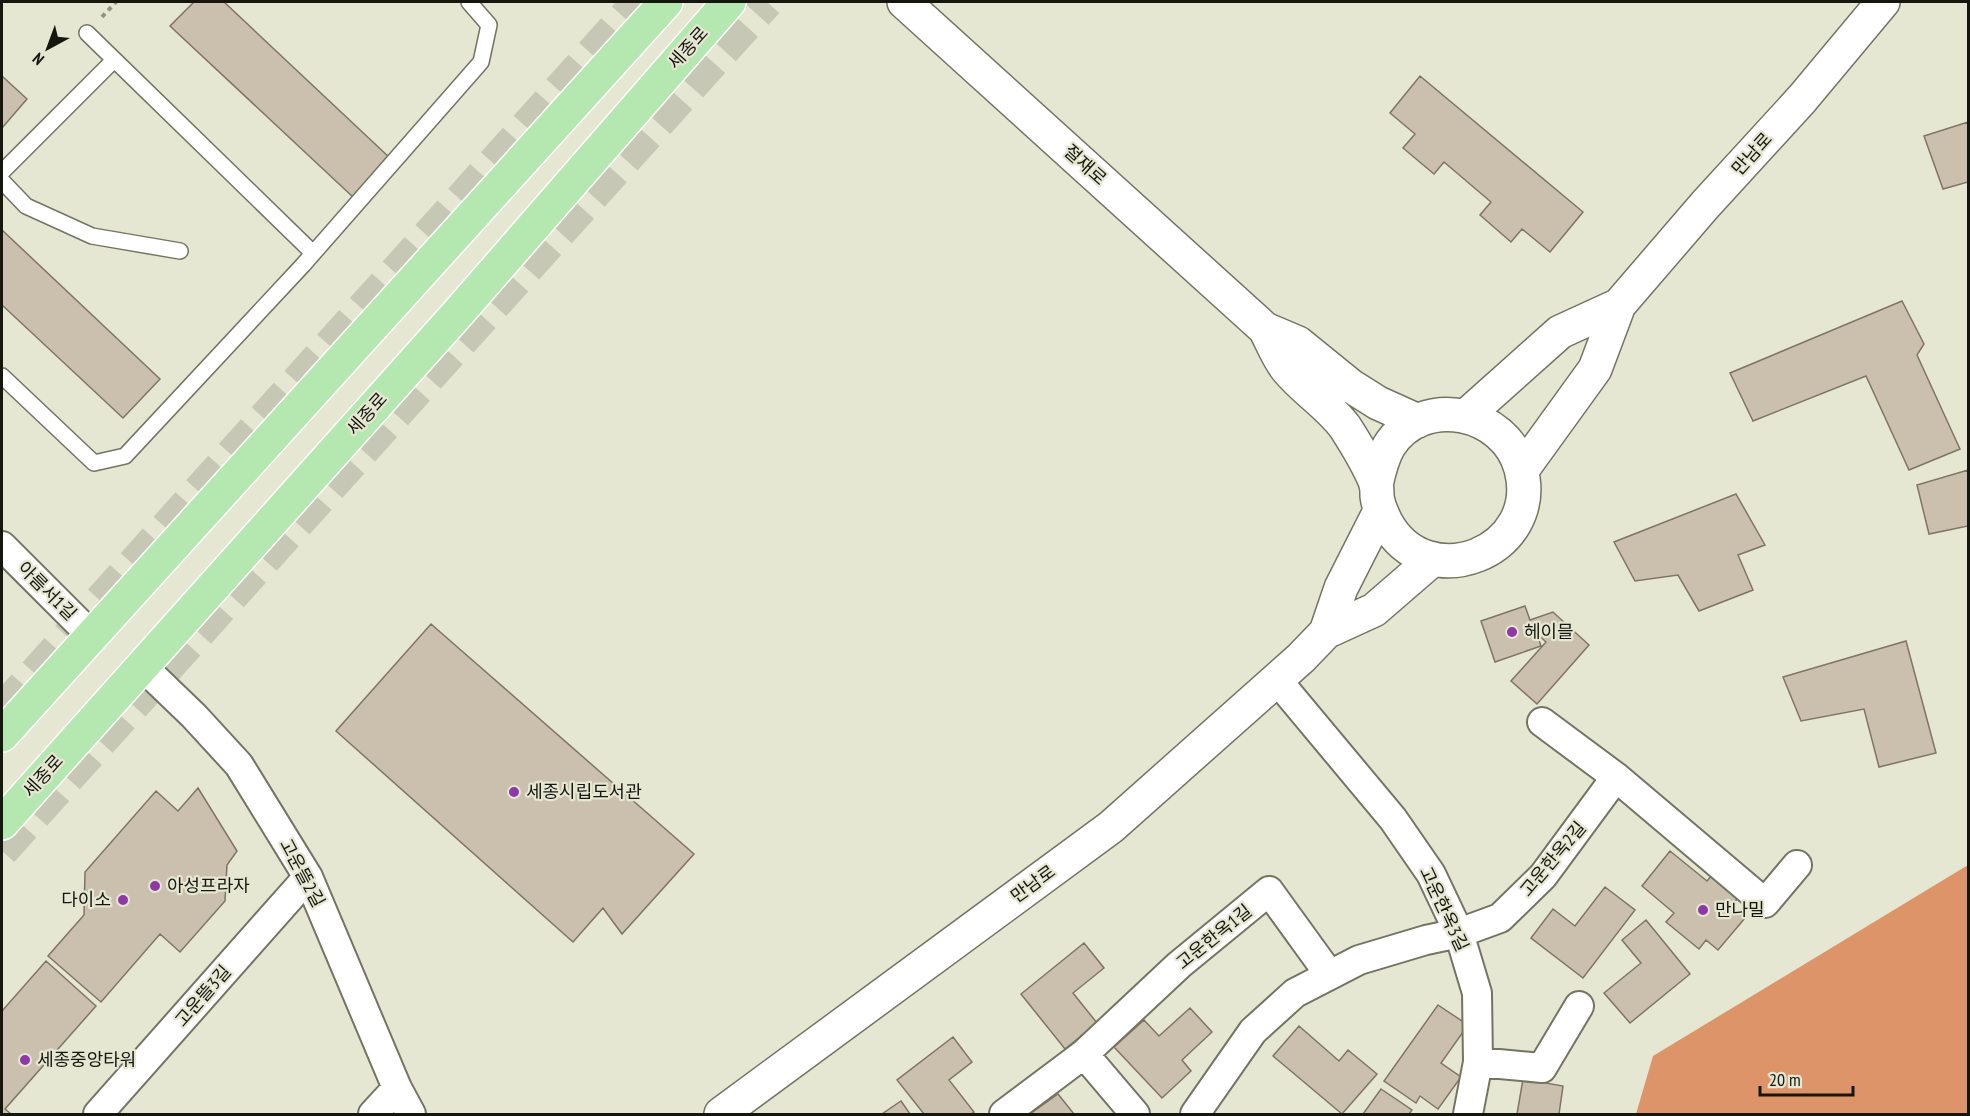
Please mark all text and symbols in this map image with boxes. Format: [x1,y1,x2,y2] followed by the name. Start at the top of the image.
[18,18,78,78] north arrow
[662,22,713,74] street label: 세종로
[28,49,48,70] text: N
[1726,128,1777,180] street label: 만남로
[1059,139,1111,190] street label: 절재로
[341,388,392,440] street label: 세종로
[13,556,82,625] street label: 아름서1길
[1524,620,1574,643] place label: 헤이믈
[1505,625,1519,639] marker: 헤이믈
[17,750,68,802] street label: 세종로
[526,780,642,803] place label: 세종시립도서관
[507,785,521,799] marker: 세종시립도서관
[1515,816,1591,901] street label: 고운한옥2길
[275,835,330,911] street label: 고운뜰2길
[1006,860,1060,908] street label: 만남로
[1415,863,1474,955] street label: 고운한옥3길
[167,874,250,897] place label: 아성프라자
[148,879,162,893] marker: 아성프라자
[61,888,111,911] place label: 다이소
[116,893,130,907] marker: 다이소
[1715,898,1765,921] place label: 만나밀
[1171,899,1256,974] street label: 고운한옥1길
[1696,903,1710,917] marker: 만나밀
[170,960,236,1031] street label: 고운뜰3길
[37,1048,136,1071] place label: 세종중앙타워
[18,1053,32,1067] marker: 세종중앙타워
[1760,1059,1853,1097] scale bar
[1769,1068,1801,1091] text: 20 m

